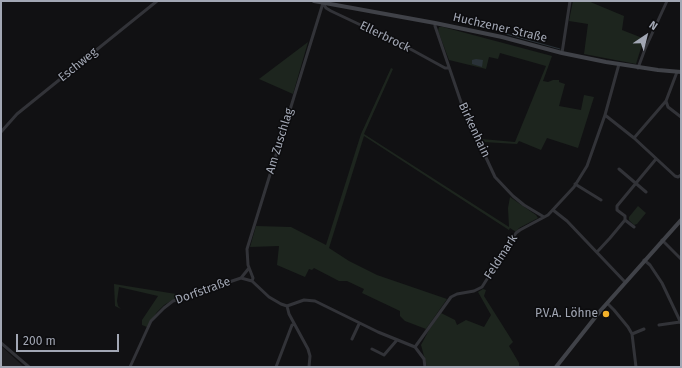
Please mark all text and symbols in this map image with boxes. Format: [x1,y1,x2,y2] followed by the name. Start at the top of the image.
[451,10,549,46] street label: Huchzener Straße
[626,16,666,56] north arrow
[646,18,660,33] text: N
[357,19,413,55] street label: Ellerbrock
[56,45,100,85] street label: Eschweg
[455,100,493,160] street label: Birkenhain
[263,106,297,176] street label: Am Zuschlag
[481,232,521,282] street label: Feldmark
[173,274,233,308] street label: Dorfstraße
[535,307,598,321] place label: P.V.A. Löhne
[601,309,611,319] marker: P.V.A. Löhne
[18,326,121,352] scale bar
[23,334,56,348] text: 200 m

